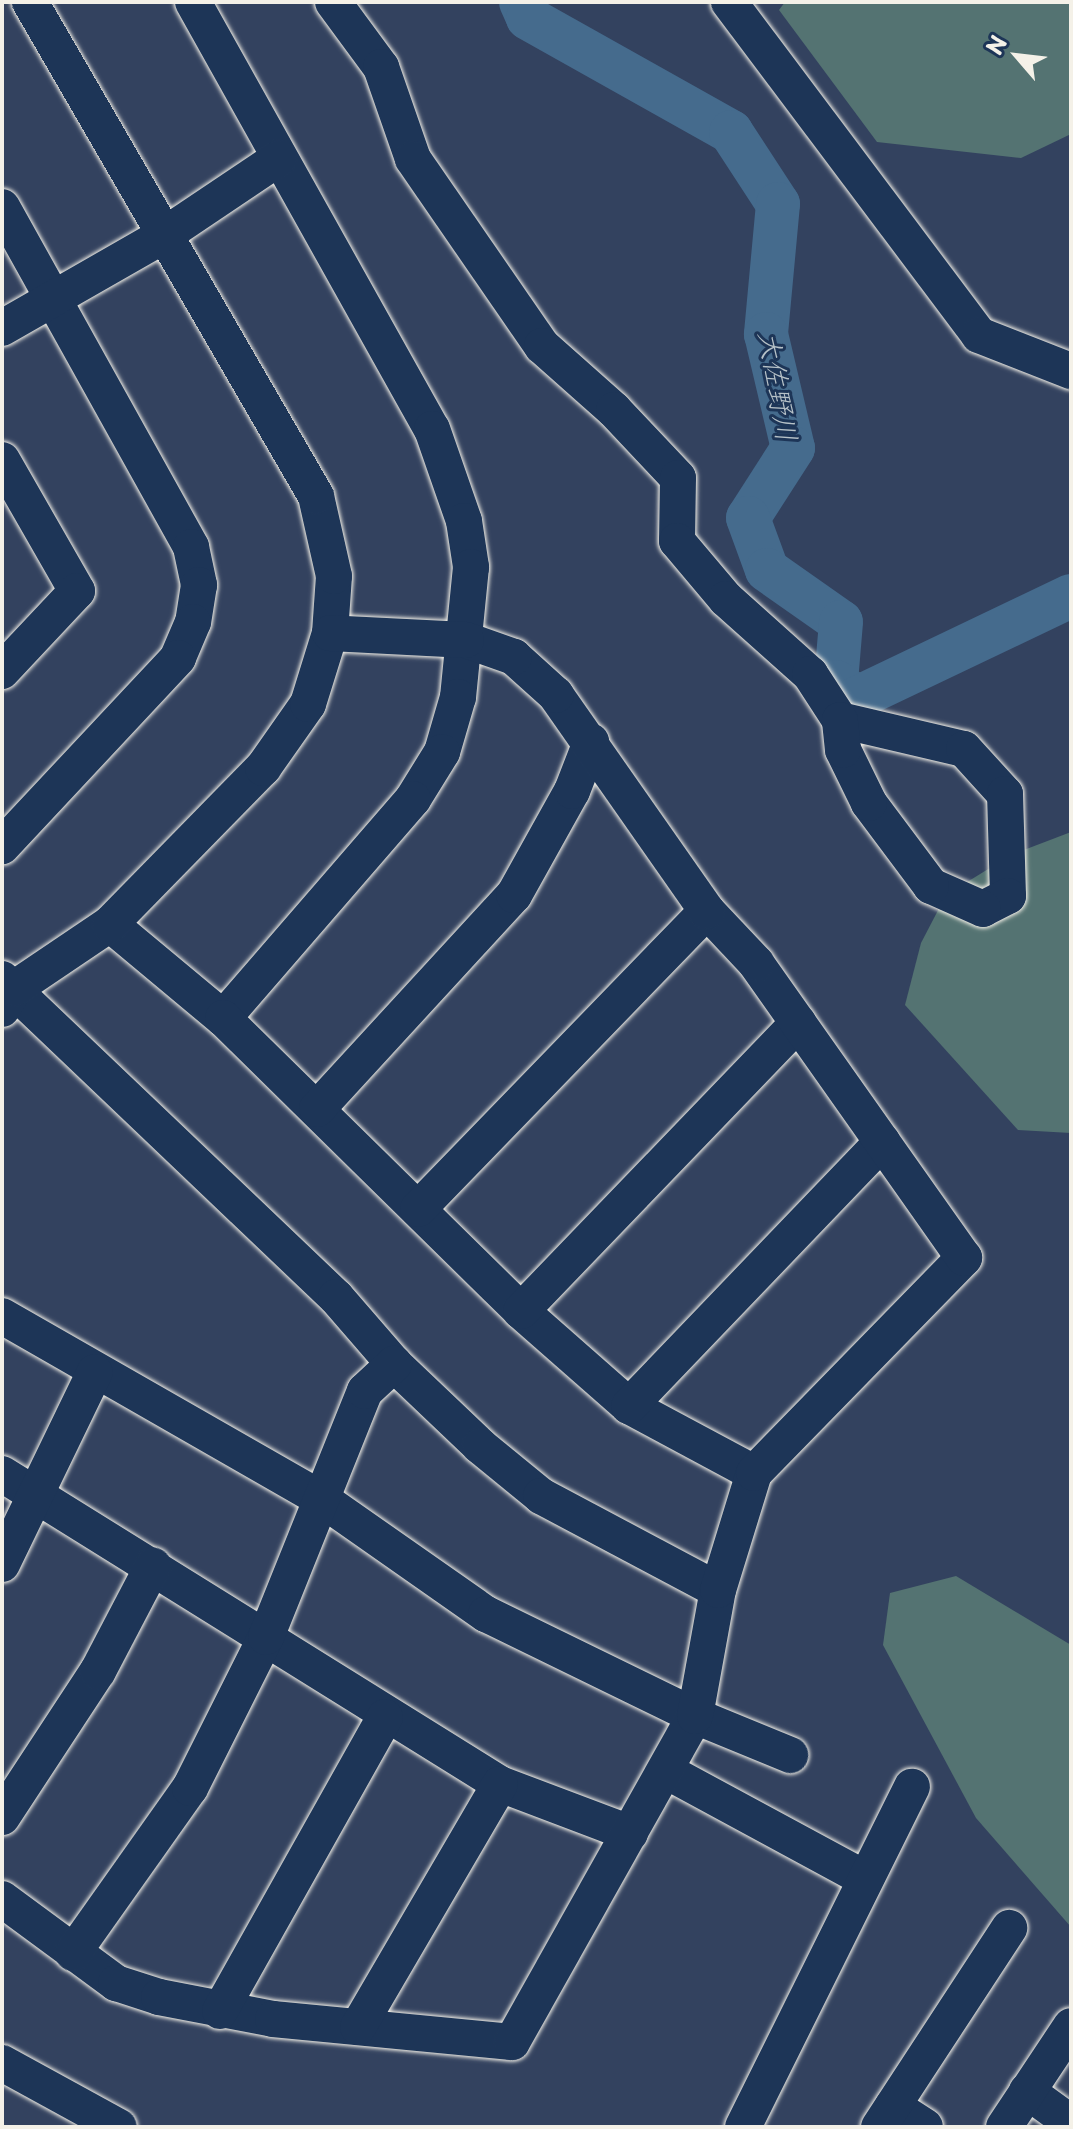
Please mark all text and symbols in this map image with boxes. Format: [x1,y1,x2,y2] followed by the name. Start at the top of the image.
[977,16,1057,96] north arrow
[977,29,1014,60] text: N
[753,328,805,444] water label: 大佐野川

